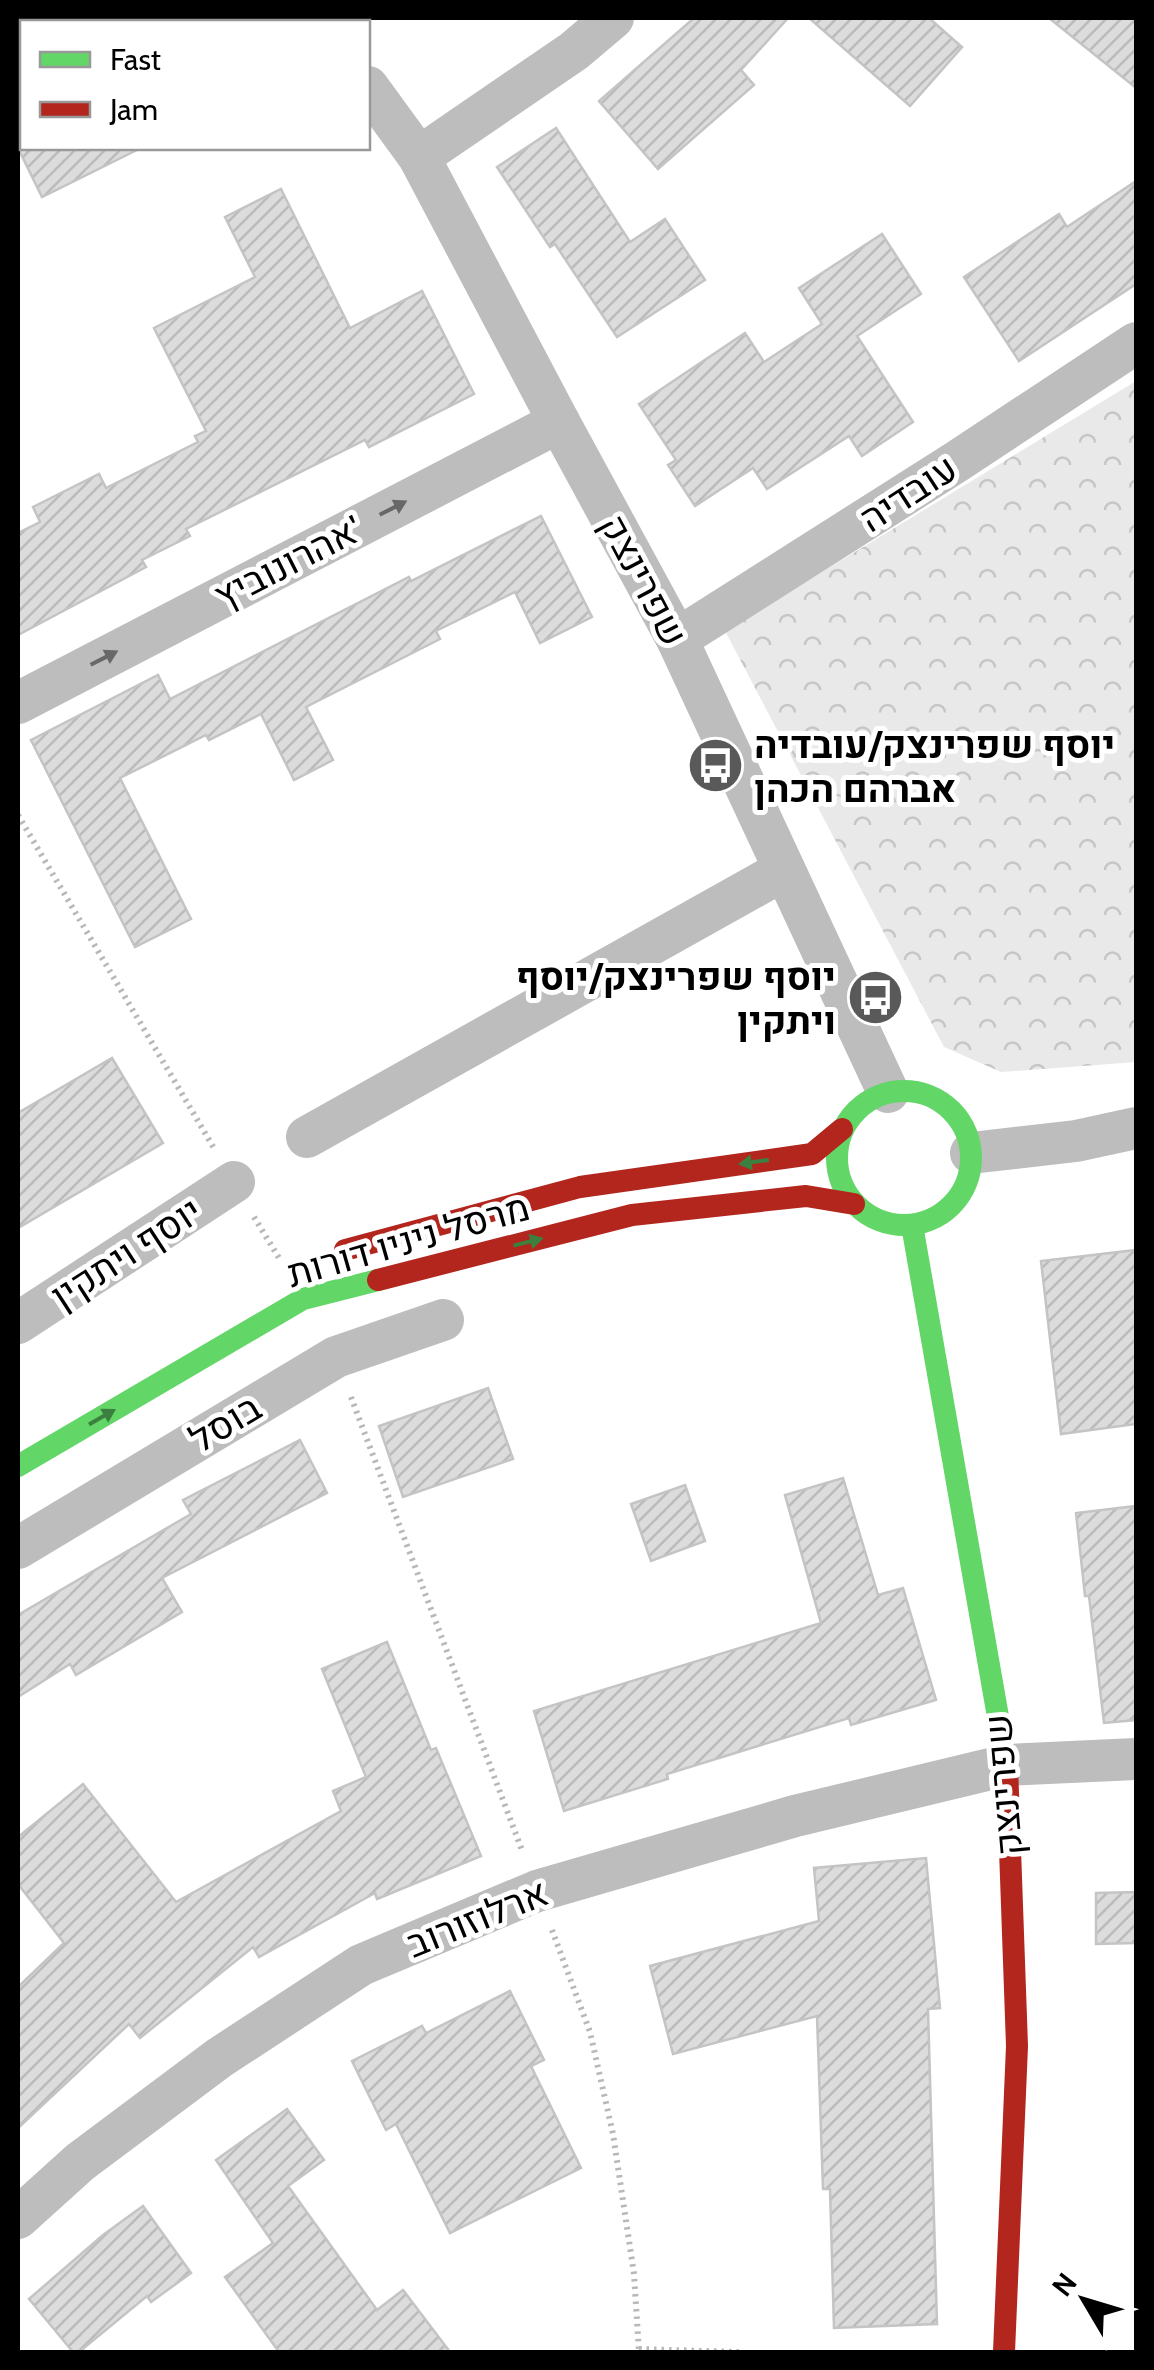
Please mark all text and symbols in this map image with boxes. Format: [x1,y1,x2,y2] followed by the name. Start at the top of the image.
[20,20,370,150] legend
[110,41,161,78] text: Fast
[109,91,158,128] text: Jam
[850,444,966,542] street label: עובדיה
[378,500,407,517] one-way arrow
[206,505,370,619] street label: אהרונוביץ'
[590,506,698,654] street label: שפרינצק
[90,650,119,667] one-way arrow
[754,721,1115,812] place label: יוסף שפרינצק/עובדיה אברהם הכהן
[685,736,745,796] bus stop icon: יוסף שפרינצק/עובדיה אברהם הכהן
[516,953,836,1044] place label: יוסף שפרינצק/יוסף ויתקין
[845,968,905,1028] bus stop icon: יוסף שפרינצק/יוסף ויתקין
[738,1154,769,1170] one-way arrow
[281,1183,535,1297] street label: מרסל ניניו דורות
[42,1187,210,1319] street label: יוסף ויתקין
[513,1234,544,1249] one-way arrow
[181,1384,269,1462] street label: בוסל
[88,1408,116,1426] one-way arrow
[973,1712,1033,1858] street label: שפרינצק
[399,1868,555,1968] street label: ארלוזורוב
[1034,2250,1134,2350] north arrow
[1045,2266,1084,2303] text: N

